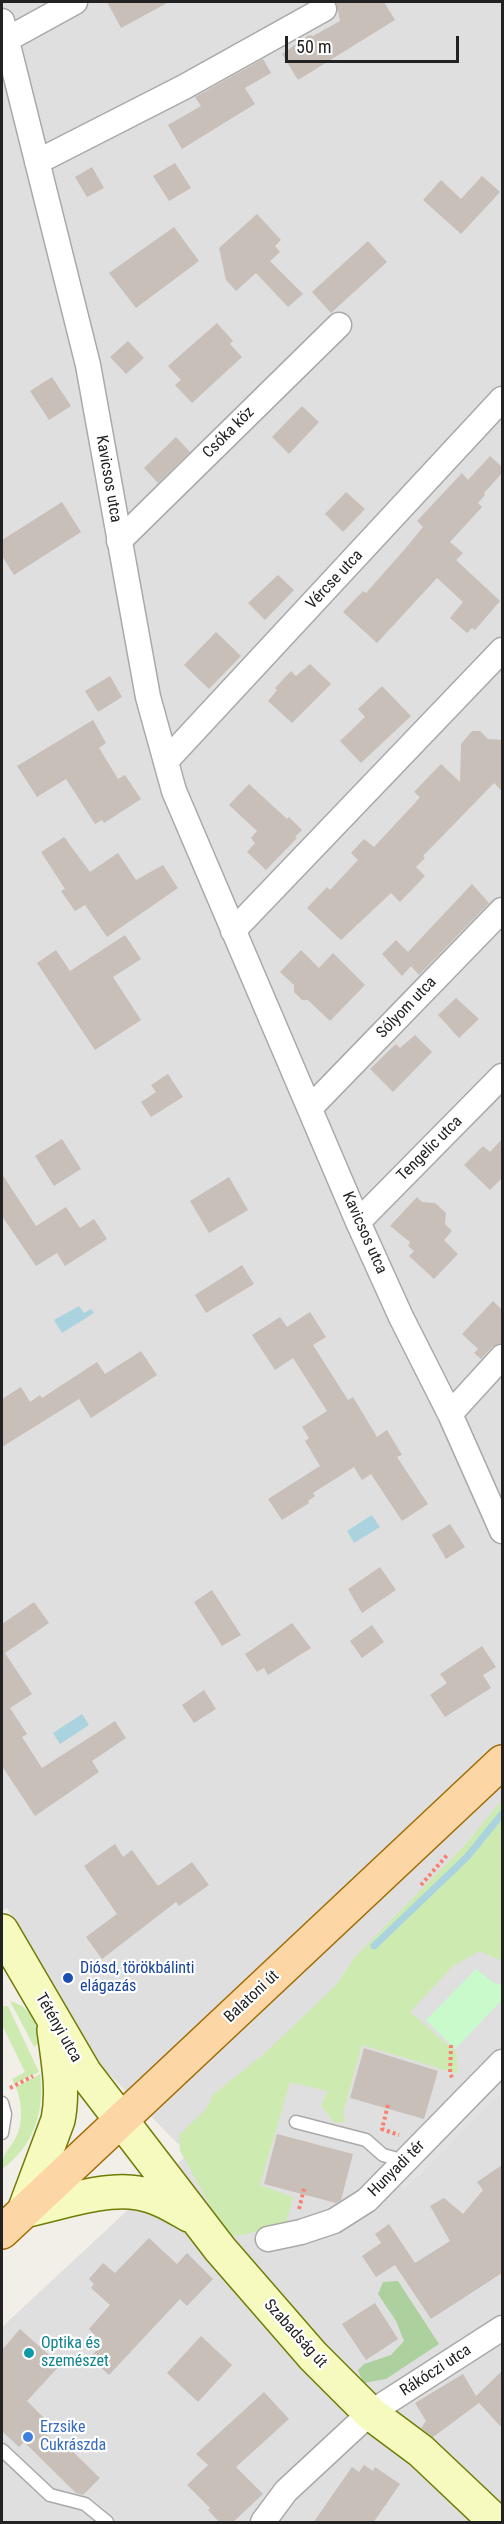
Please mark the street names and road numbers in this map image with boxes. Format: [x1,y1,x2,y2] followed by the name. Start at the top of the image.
[199,403,259,463] street label: Csóka köz
[91,434,125,524] street label: Kavicsos utca
[303,546,367,614] street label: Vércse utca
[373,973,441,1043] street label: Sólyom utca
[393,1112,467,1186] street label: Tengelic utca
[337,1189,391,1277] street label: Kavicsos utca
[221,1967,283,2027] street label: Balatoni út
[31,1990,85,2066] street label: Tétényi utca
[365,2137,429,2201] street label: Hunyadi tér
[259,2296,331,2372] street label: Szabadság út
[397,2341,475,2401] street label: Rákóczi utca

